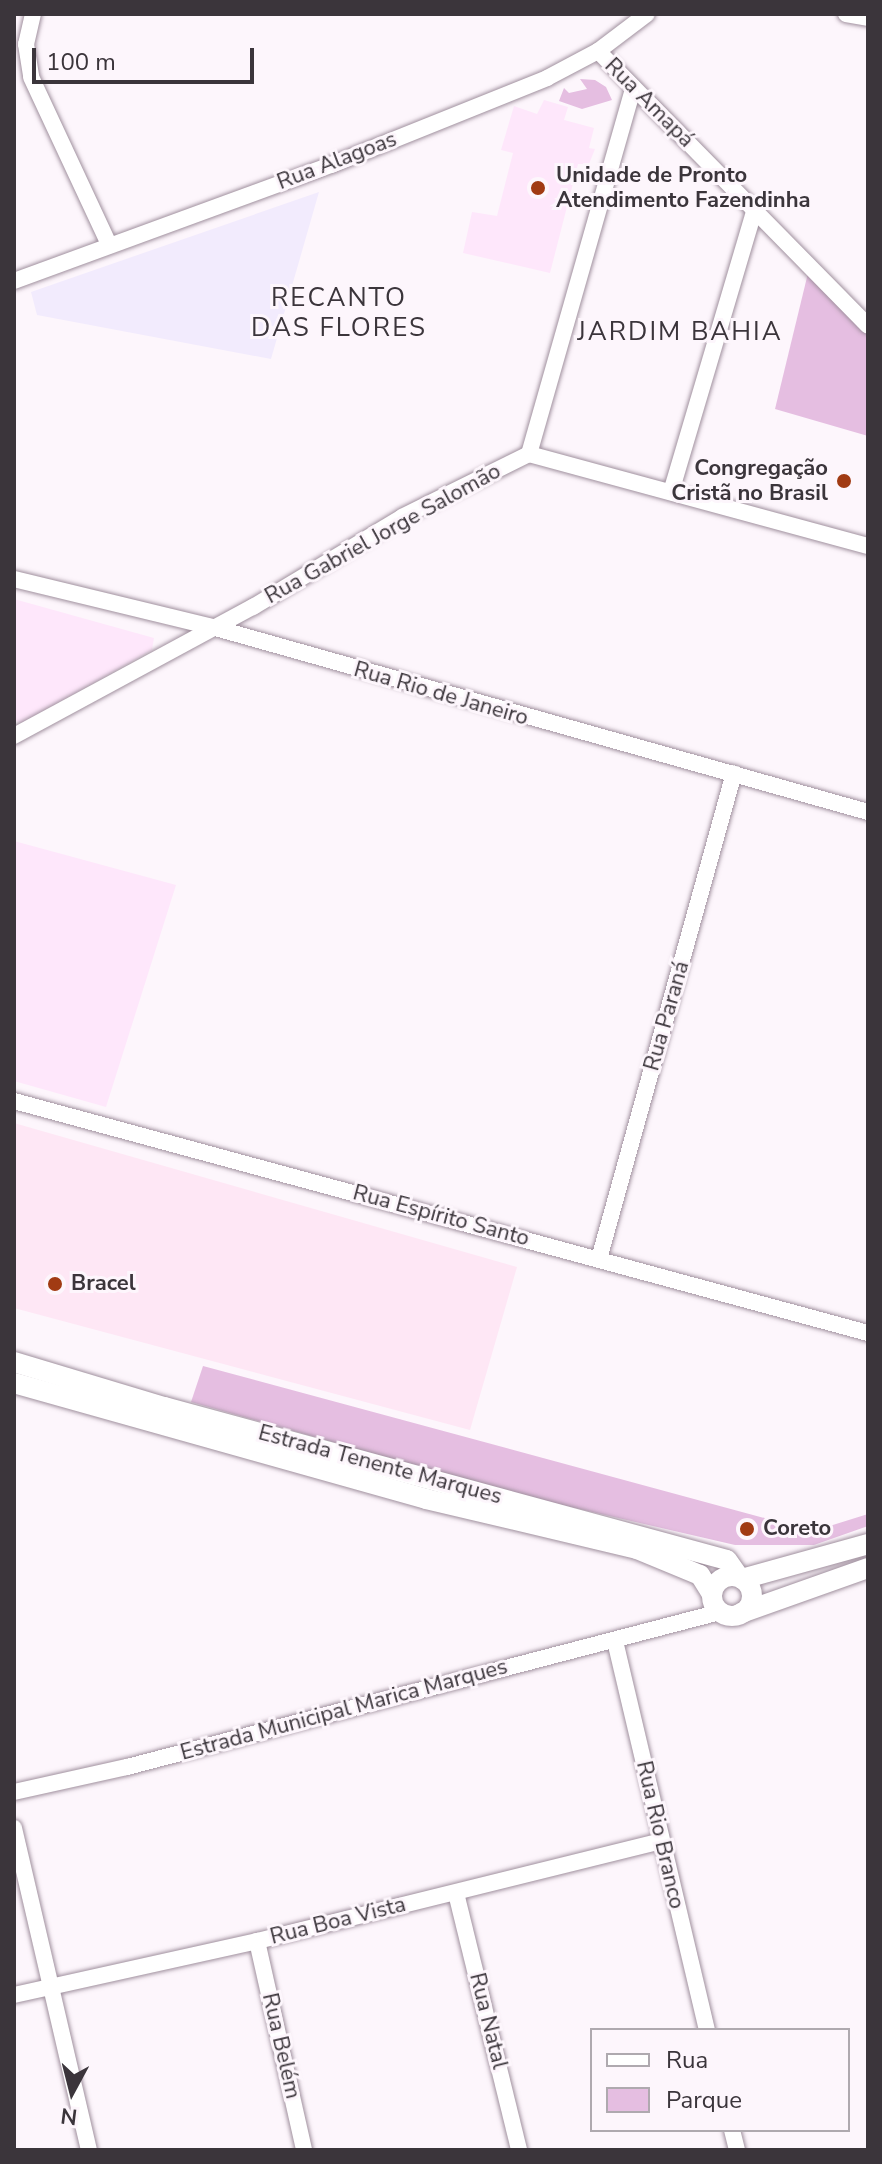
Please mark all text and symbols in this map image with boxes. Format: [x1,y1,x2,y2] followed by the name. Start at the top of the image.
[36,32,258,82] scale bar
[46,46,116,78] text: 100 m
[599,53,699,153] street label: Rua Amapá
[273,126,401,196] street label: Rua Alagoas
[556,162,811,214] place label: Unidade de Pronto Atendimento Fazendinha
[527,177,549,199] marker: Unidade de Pronto Atendimento Fazendinha
[251,282,427,344] district label: RECANTO DAS FLORES
[577,316,783,348] district label: JARDIM BAHIA
[671,455,828,506] place label: Congregação Cristã no Brasil
[260,458,506,610] street label: Rua Gabriel Jorge Salomão
[835,472,853,490] marker: Congregação Cristã no Brasil
[351,656,531,732] street label: Rua Rio de Janeiro
[639,958,695,1074] street label: Rua Paraná
[350,1180,532,1252] street label: Rua Espírito Santo
[71,1271,136,1297] place label: Bracel
[46,1275,64,1293] marker: Bracel
[255,1420,505,1510] street label: Estrada Tenente Marques
[763,1516,831,1542] place label: Coreto
[738,1520,756,1538] marker: Coreto
[178,1654,510,1766] street label: Estrada Municipal Marica Marques
[630,1758,690,1912] street label: Rua Rio Branco
[267,1891,409,1951] street label: Rua Boa Vista
[463,1970,513,2072] street label: Rua Natal
[256,1990,306,2102] street label: Rua Belém
[590,2028,850,2132] legend
[666,2044,708,2076] text: Rua
[32,2052,112,2132] north arrow
[666,2084,742,2116] text: Parque
[59,2100,79,2132] text: N

